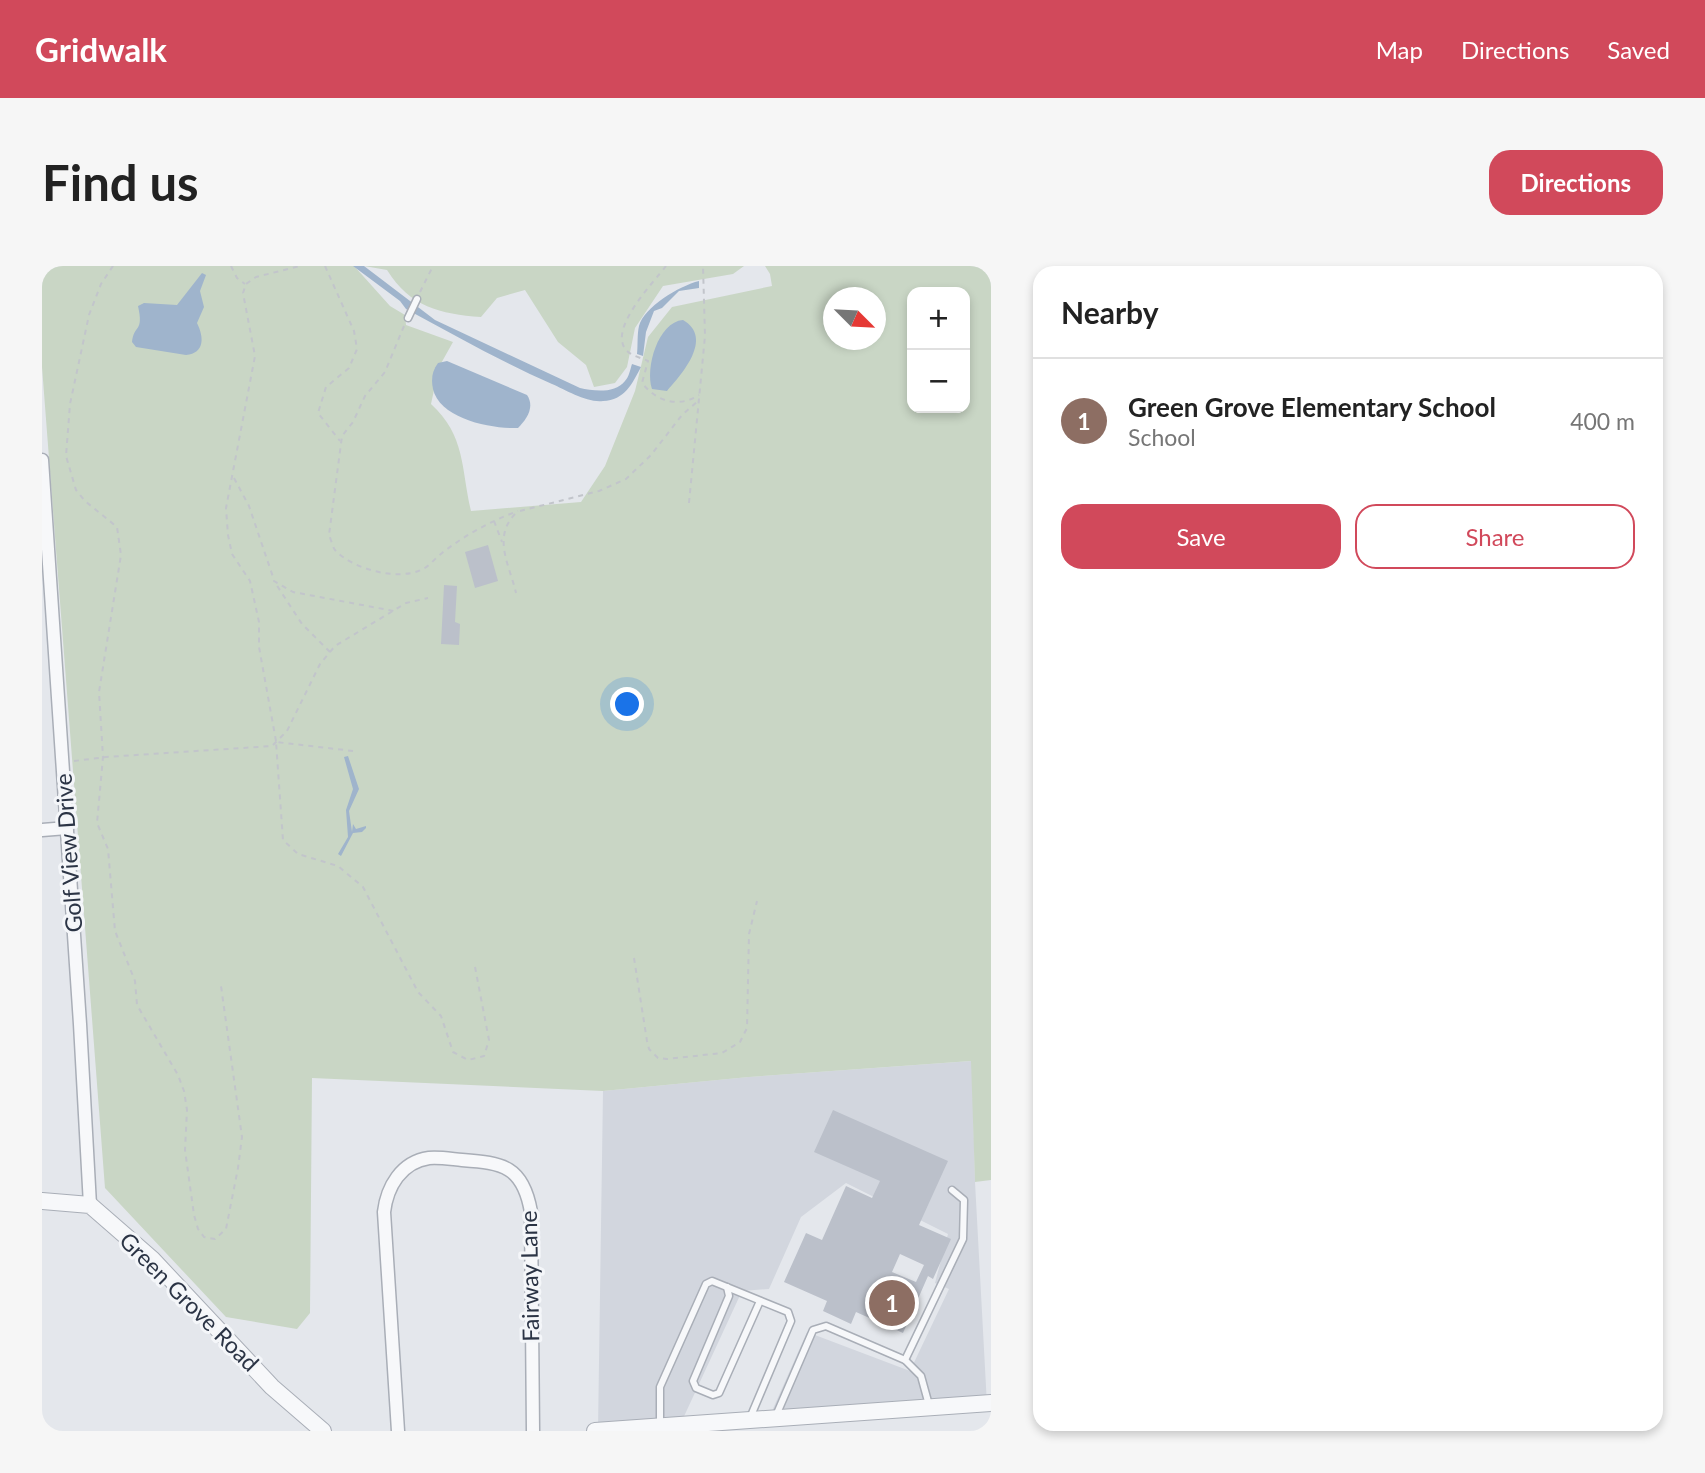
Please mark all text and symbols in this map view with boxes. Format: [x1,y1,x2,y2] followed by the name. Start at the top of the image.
[35,29,167,69] text: Gridwalk
[1376,35,1423,64] text: Map
[1461,35,1569,64] text: Directions
[1607,35,1670,64] text: Saved
[1489,150,1663,215] button: Directions
[42,153,199,211] text: Find us
[823,287,886,350] north arrow
[907,287,970,413] map controls
[907,287,970,350] button: +
[1061,294,1159,330] text: Nearby
[907,350,970,413] button: −
[1128,391,1496,423] text: Green Grove Elementary School
[1077,407,1091,435] text: 1
[1570,407,1635,435] text: 400 m
[1128,423,1196,451] text: School
[1061,504,1341,569] button: Save
[1355,504,1635,569] button: Share
[610,687,644,721] your location
[48,773,88,933] street label: Golf View Drive
[514,1210,544,1342] street label: Fairway Lane
[114,1226,265,1377] street label: Green Grove Road
[869,1277,915,1329] pin: 1

